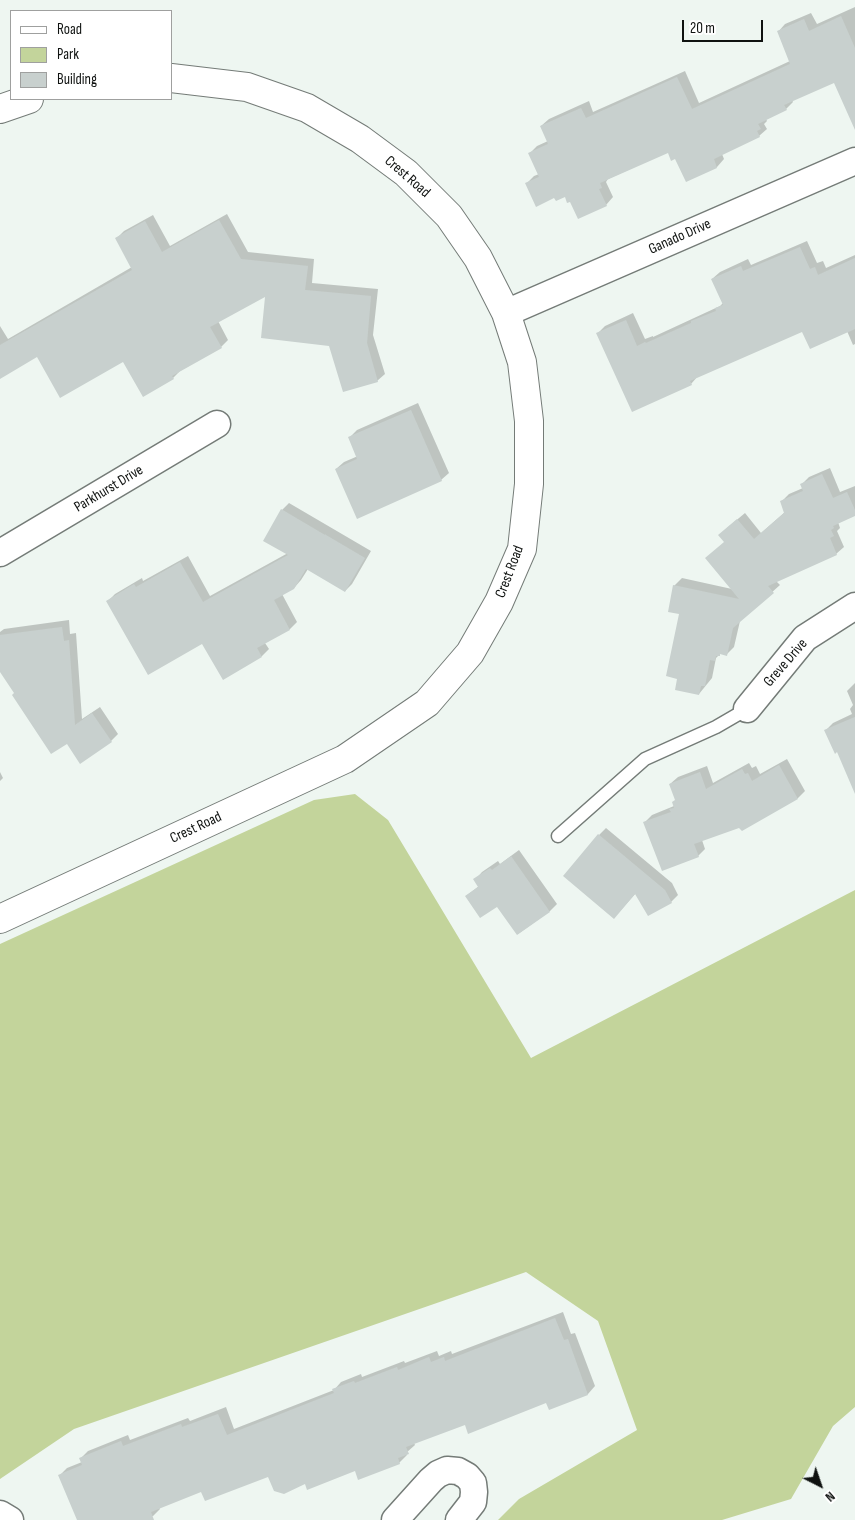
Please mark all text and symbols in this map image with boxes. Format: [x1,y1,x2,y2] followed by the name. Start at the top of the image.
[10,10,172,100] legend
[685,10,766,42] scale bar
[690,19,715,38] text: 20 m
[57,20,82,39] text: Road
[57,45,79,64] text: Park
[57,70,97,89] text: Building
[380,152,434,202] street label: Crest Road
[646,215,714,259] street label: Ganado Drive
[71,461,147,517] street label: Parkhurst Drive
[492,543,528,601] street label: Crest Road
[760,635,812,691] street label: Greve Drive
[167,808,225,848] street label: Crest Road
[795,1460,845,1510] north arrow
[822,1488,839,1506] text: N

